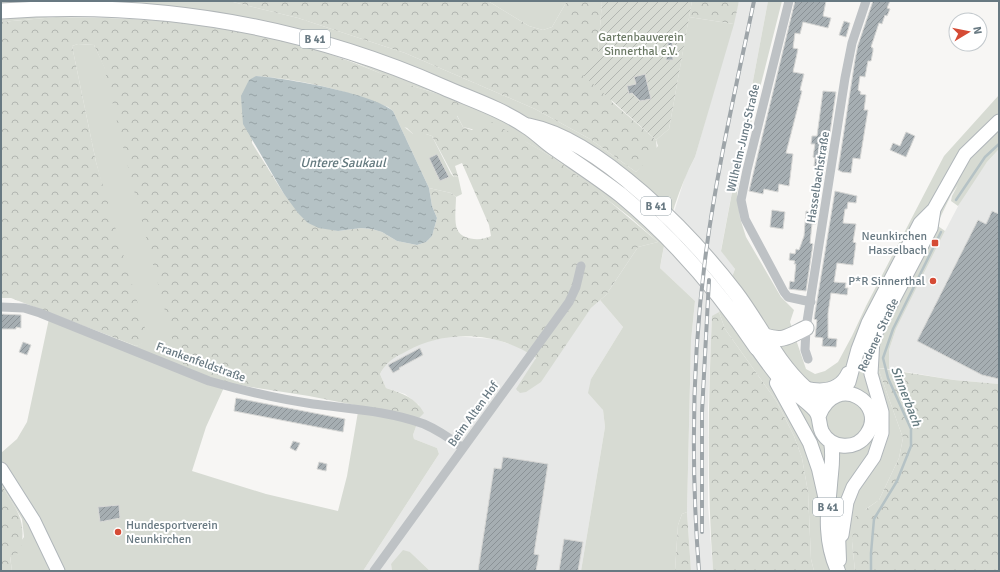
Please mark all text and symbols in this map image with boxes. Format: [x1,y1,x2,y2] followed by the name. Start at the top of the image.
[948,12,988,52] north arrow
[970,25,984,35] text: N
[300,30,330,48] road number: B 41
[598,30,684,59] park label: Gartenbauverein Sinnerthal e.V.
[724,83,763,194] street label: Wilhelm-Jung-Straße
[804,130,833,224] street label: Hasselbachstraße
[300,155,387,171] water label: Untere Saukaul
[641,197,671,215] road number: B 41
[862,229,927,258] place label: Neunkirchen Hasselbach
[930,238,940,248] marker: Neunkirchen Hasselbach
[848,274,925,289] place label: P*R Sinnerthal
[928,276,938,286] marker: P*R Sinnerthal
[855,296,902,375] street label: Redener Straße
[154,339,248,386] street label: Frankenfeldstraße
[887,364,925,429] water label: Sinnerbach
[445,378,503,450] street label: Beim Alten Hof
[813,498,843,516] road number: B 41
[126,518,218,547] place label: Hundesportverein Neunkirchen
[113,527,123,537] marker: Hundesportverein Neunkirchen

